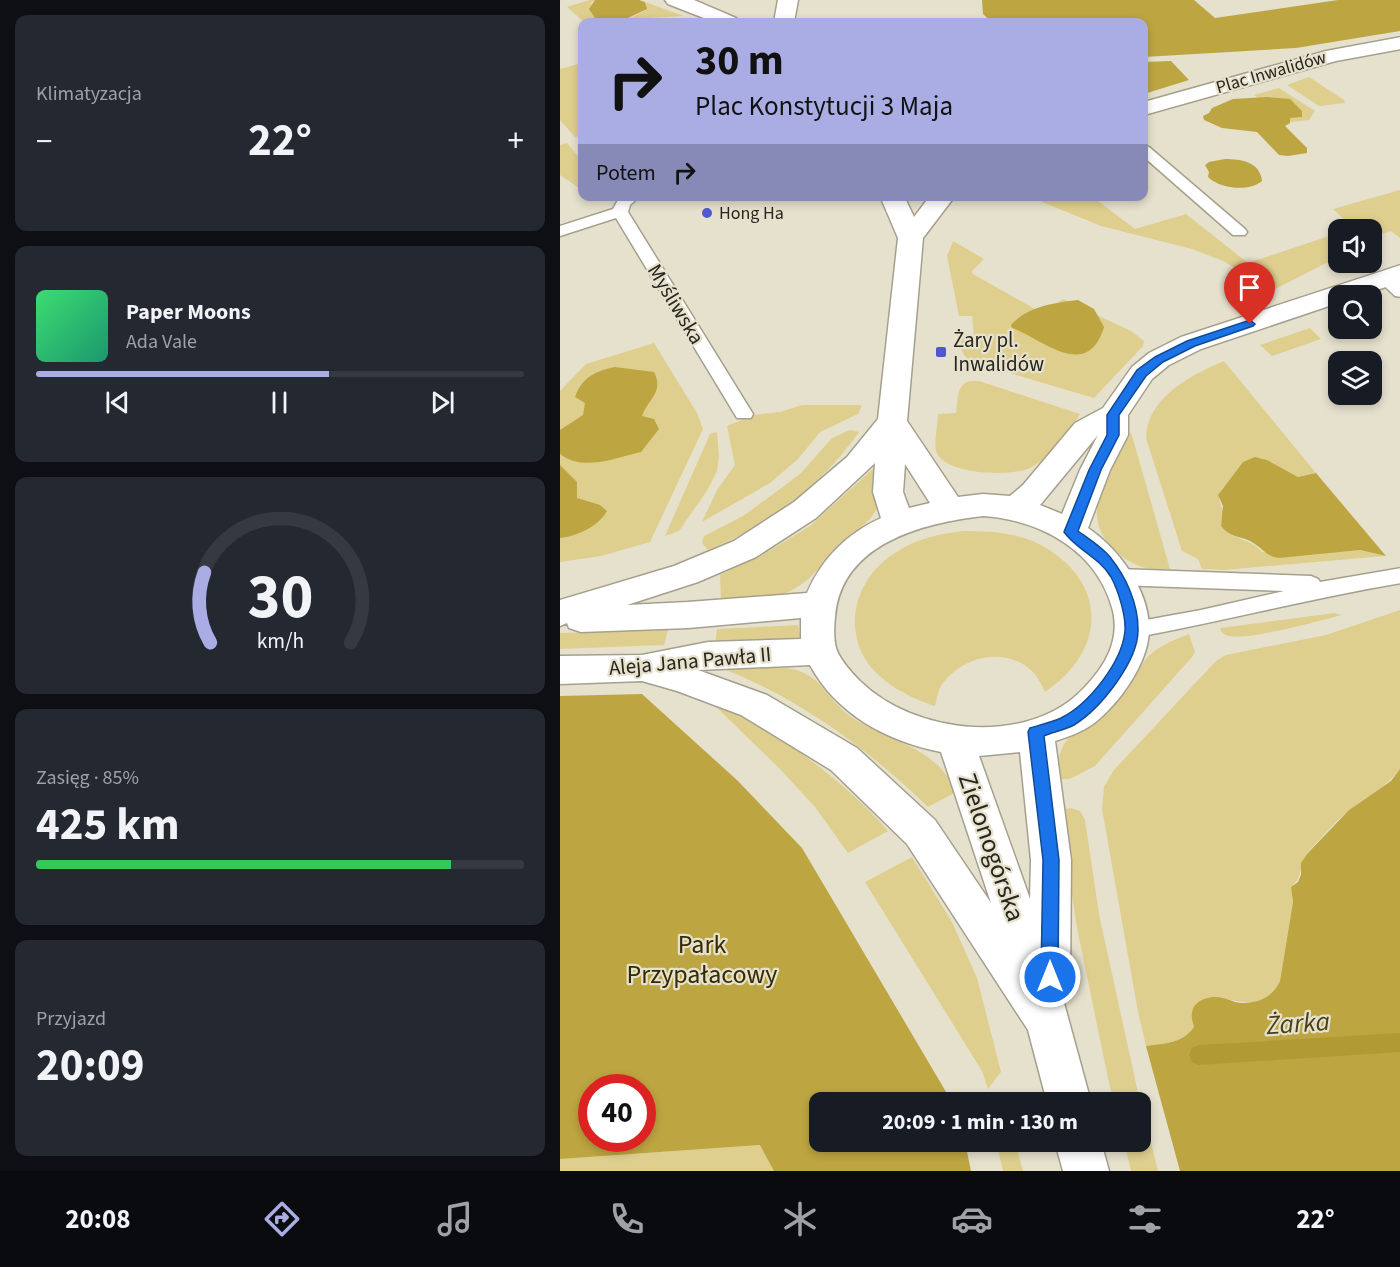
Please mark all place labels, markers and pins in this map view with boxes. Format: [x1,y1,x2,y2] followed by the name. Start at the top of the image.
[719,201,784,226] place label: Hong Ha
[700,206,714,220] marker: Hong Ha
[1224,262,1275,324] pin
[953,325,1044,379] place label: Żary pl. Inwalidów
[934,345,948,359] marker: Żary pl. Inwalidów

